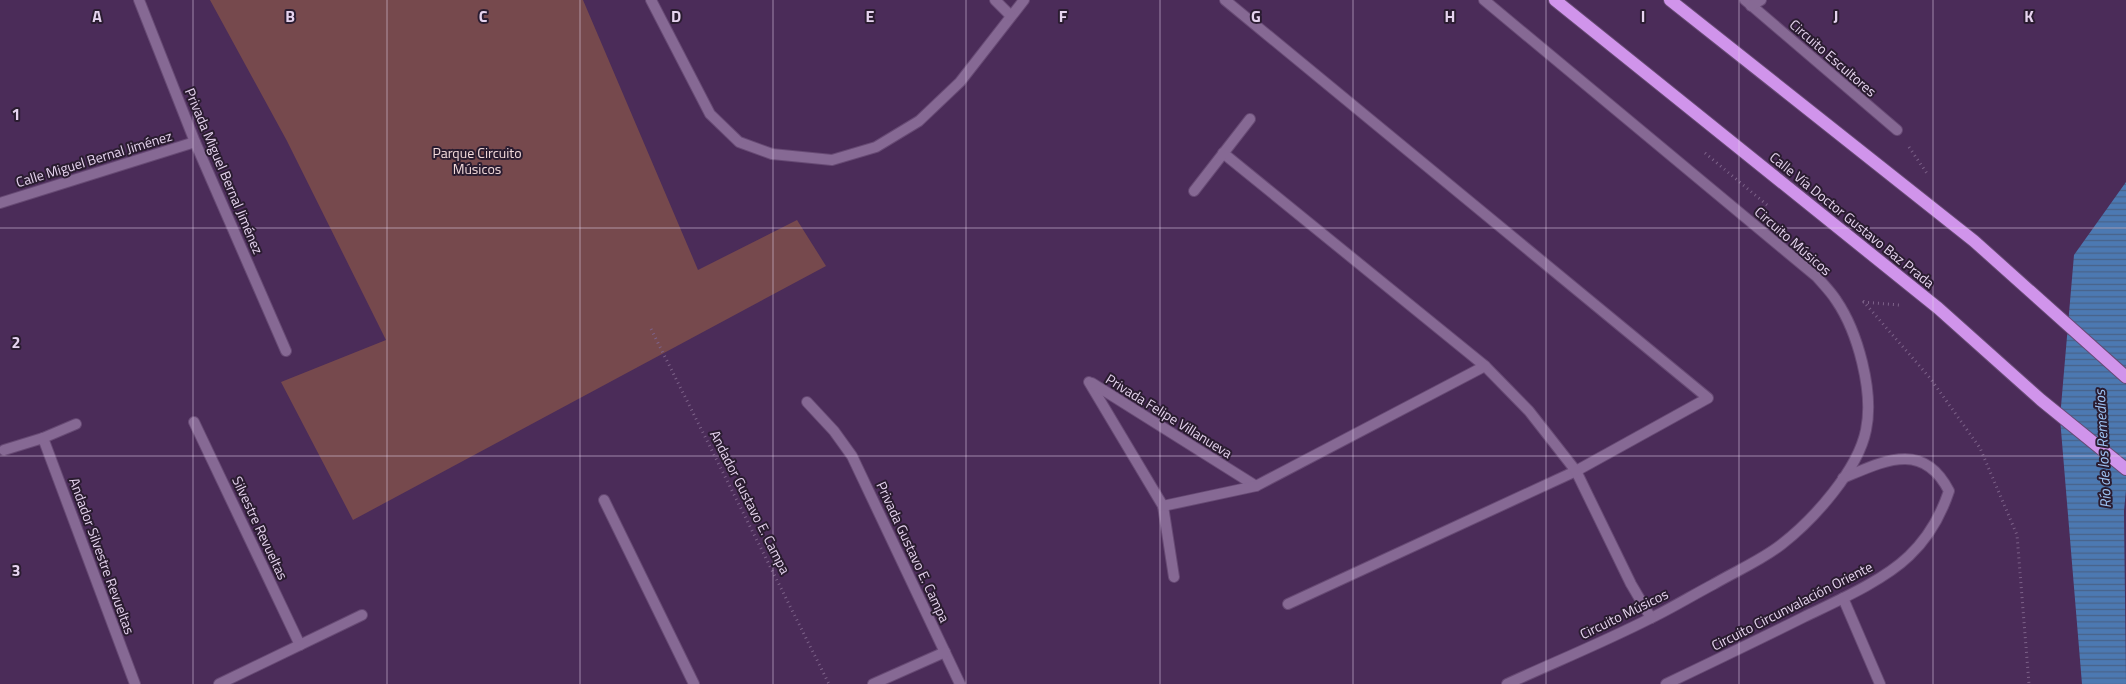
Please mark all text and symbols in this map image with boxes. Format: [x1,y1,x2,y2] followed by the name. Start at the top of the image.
[92,4,102,28] text: A
[285,4,295,28] text: B
[479,4,488,28] text: C
[671,4,681,28] text: D
[866,4,875,28] text: E
[1059,4,1068,28] text: F
[1251,4,1261,28] text: G
[1445,4,1455,28] text: H
[1641,4,1645,28] text: I
[1834,4,1838,28] text: J
[2024,4,2034,28] text: K
[1785,14,1881,101] street label: Circuito Escultores
[180,85,269,257] street label: Privada Miguel Bernal Jiménez
[12,102,20,126] text: 1
[13,125,175,192] street label: Calle Miguel Bernal Jiménez
[432,142,522,179] park label: Parque Circuito Músicos
[1765,146,1939,293] street label: Calle Vía Doctor Gustavo Baz Prada
[1750,201,1836,280] street label: Circuito Músicos
[12,330,20,354] text: 2
[1102,368,1237,463] street label: Privada Felipe Villanueva
[2088,388,2117,509] water label: Río de los Remedios
[705,426,796,577] street label: Andador Gustavo E. Campa
[227,472,294,583] street label: Silvestre Revueltas
[64,475,141,637] street label: Andador Silvestre Revueltas
[872,478,955,626] street label: Privada Gustavo E. Campa
[1707,556,1876,655] street label: Circuito Circunvalación Oriente
[12,558,20,582] text: 3
[1576,583,1672,644] street label: Circuito Músicos

